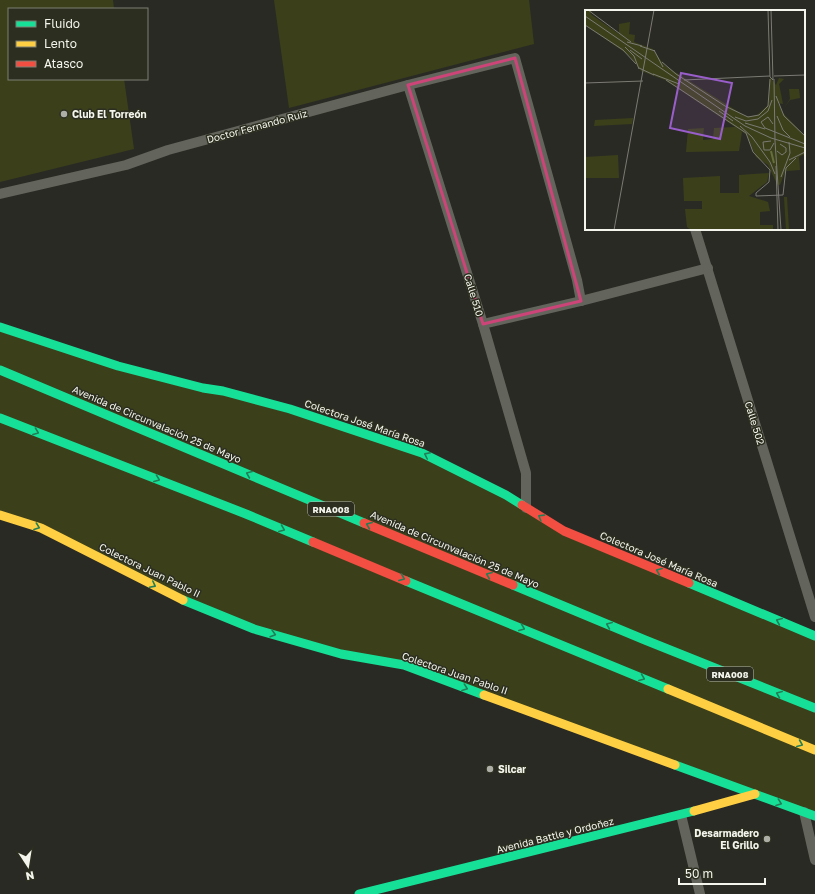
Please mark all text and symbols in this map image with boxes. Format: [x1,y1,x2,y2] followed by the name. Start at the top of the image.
[8,8,148,80] legend
[585,10,805,230] inset map
[44,16,80,31] text: Fluido
[44,36,77,51] text: Lento
[44,56,83,71] text: Atasco
[205,107,309,145] street label: Doctor Fernando Ruiz
[72,108,146,120] place label: Club El Torreón
[59,109,69,119] marker: Club El Torreón
[462,272,486,318] street label: Calle 510
[71,383,243,465] street label: Avenida de Circunvalación 25 de Mayo
[303,397,427,449] street label: Colectora José María Rosa
[743,400,767,446] street label: Calle 502
[33,428,40,436] one-way arrow
[424,452,431,460] one-way arrow
[246,471,253,479] one-way arrow
[154,475,161,483] one-way arrow
[308,502,354,516] road number: RNA008
[369,508,541,590] street label: Avenida de Circunvalación 25 de Mayo
[538,514,545,522] one-way arrow
[365,521,372,529] one-way arrow
[33,522,40,530] one-way arrow
[278,524,285,532] one-way arrow
[598,529,720,589] street label: Colectora José María Rosa
[97,540,203,600] street label: Colectora Juan Pablo II
[655,568,663,576] one-way arrow
[485,572,493,580] one-way arrow
[398,574,405,582] one-way arrow
[149,581,156,588] one-way arrow
[775,618,782,626] one-way arrow
[605,622,613,630] one-way arrow
[518,623,526,631] one-way arrow
[270,630,276,638] one-way arrow
[401,649,509,697] street label: Colectora Juan Pablo II
[707,667,753,681] road number: RNA008
[639,673,646,681] one-way arrow
[462,683,469,691] one-way arrow
[775,690,782,698] one-way arrow
[796,739,803,747] one-way arrow
[498,763,526,775] place label: Silcar
[485,764,495,774] marker: Silcar
[776,798,783,807] one-way arrow
[495,815,615,855] street label: Avenida Battle y Ordoñez
[694,827,759,851] place label: Desarmadero El Grillo
[762,834,772,844] marker: Desarmadero El Grillo
[8,846,48,886] north arrow
[679,860,765,886] scale bar
[685,866,713,881] text: 50 m
[25,869,36,883] text: N

